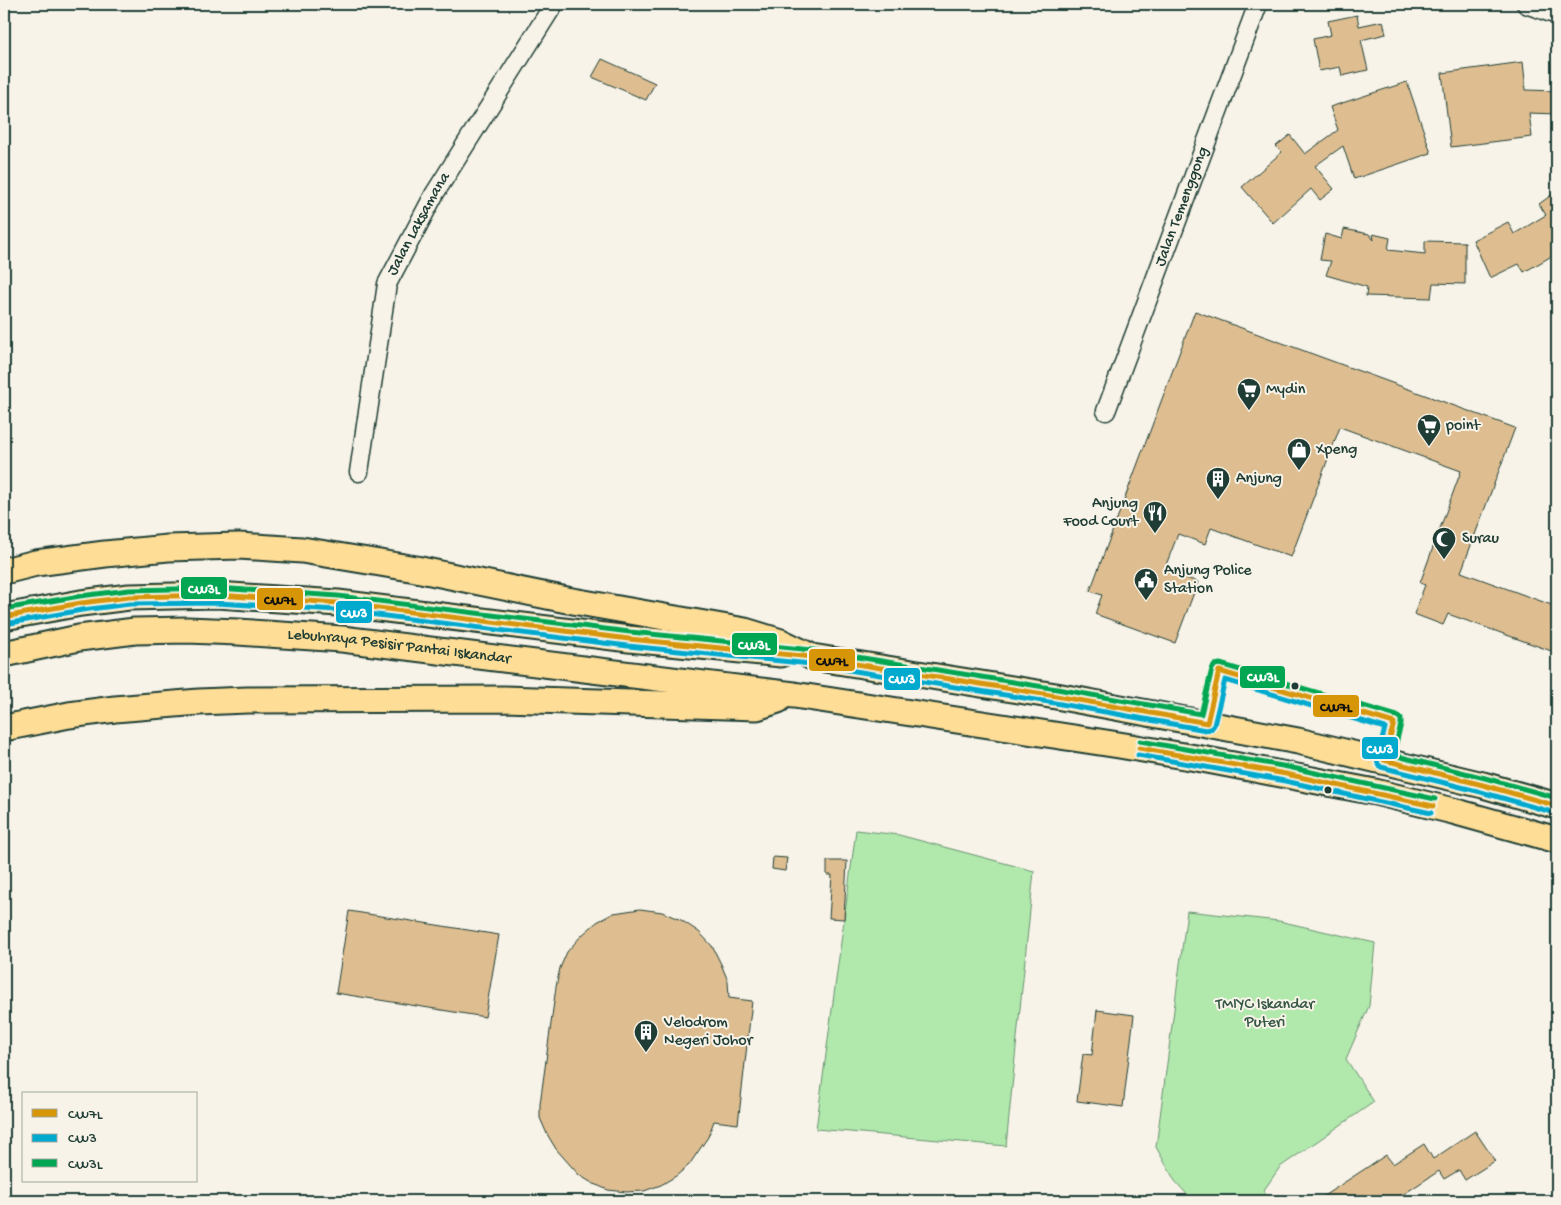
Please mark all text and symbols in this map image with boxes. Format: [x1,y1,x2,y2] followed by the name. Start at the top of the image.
[1151,144,1213,269] street label: Jalan Temenggong
[384,168,456,279] street label: Jalan Laksamana
[1236,377,1262,411] supermarket icon: Mydin
[1266,381,1306,400] place label: Mydin
[1416,413,1442,447] supermarket icon: point
[1445,417,1481,436] place label: point
[1286,437,1312,471] shop icon: Xpeng
[1315,441,1357,460] place label: Xpeng
[1205,466,1231,500] building icon: Anjung
[1236,470,1282,489] place label: Anjung
[1062,495,1139,532] place label: Anjung Food Court
[1142,500,1168,534] restaurant icon: Anjung Food Court
[1431,526,1457,560] mosque icon: Surau
[1462,530,1499,549] place label: Surau
[1164,562,1252,599] place label: Anjung Police Station
[1133,567,1159,601] public building icon: Anjung Police Station
[180,576,228,600] line badge: CW3L
[187,582,221,599] text: CW3L
[256,587,304,611] line badge: CW7L
[263,593,297,610] text: CW7L
[335,600,373,624] line badge: CW3
[340,606,367,623] text: CW3
[287,626,513,669] street label: Lebuhraya Pesisir Pantai Iskandar
[731,632,778,656] line badge: CW3L
[737,638,771,655] text: CW3L
[808,648,856,672] line badge: CW7L
[815,654,849,671] text: CW7L
[1239,665,1286,689] line badge: CW3L
[883,667,921,691] line badge: CW3
[1246,670,1280,687] text: CW3L
[888,672,915,689] text: CW3
[1290,681,1300,691] unlabelled marker
[1312,694,1360,718] line badge: CW7L
[1319,700,1353,717] text: CW7L
[1361,736,1399,760] line badge: CW3
[1366,742,1393,759] text: CW3
[1323,785,1333,795] unlabelled marker
[1215,996,1315,1033] park label: TMIYC Iskandar Puteri
[663,1014,754,1051] place label: Velodrom Negeri Johor
[633,1019,659,1053] building icon: Velodrom Negeri Johor
[22,1092,198,1182] legend
[68,1106,103,1124] text: CW7L
[68,1130,97,1148] text: CW3
[68,1156,103,1174] text: CW3L

